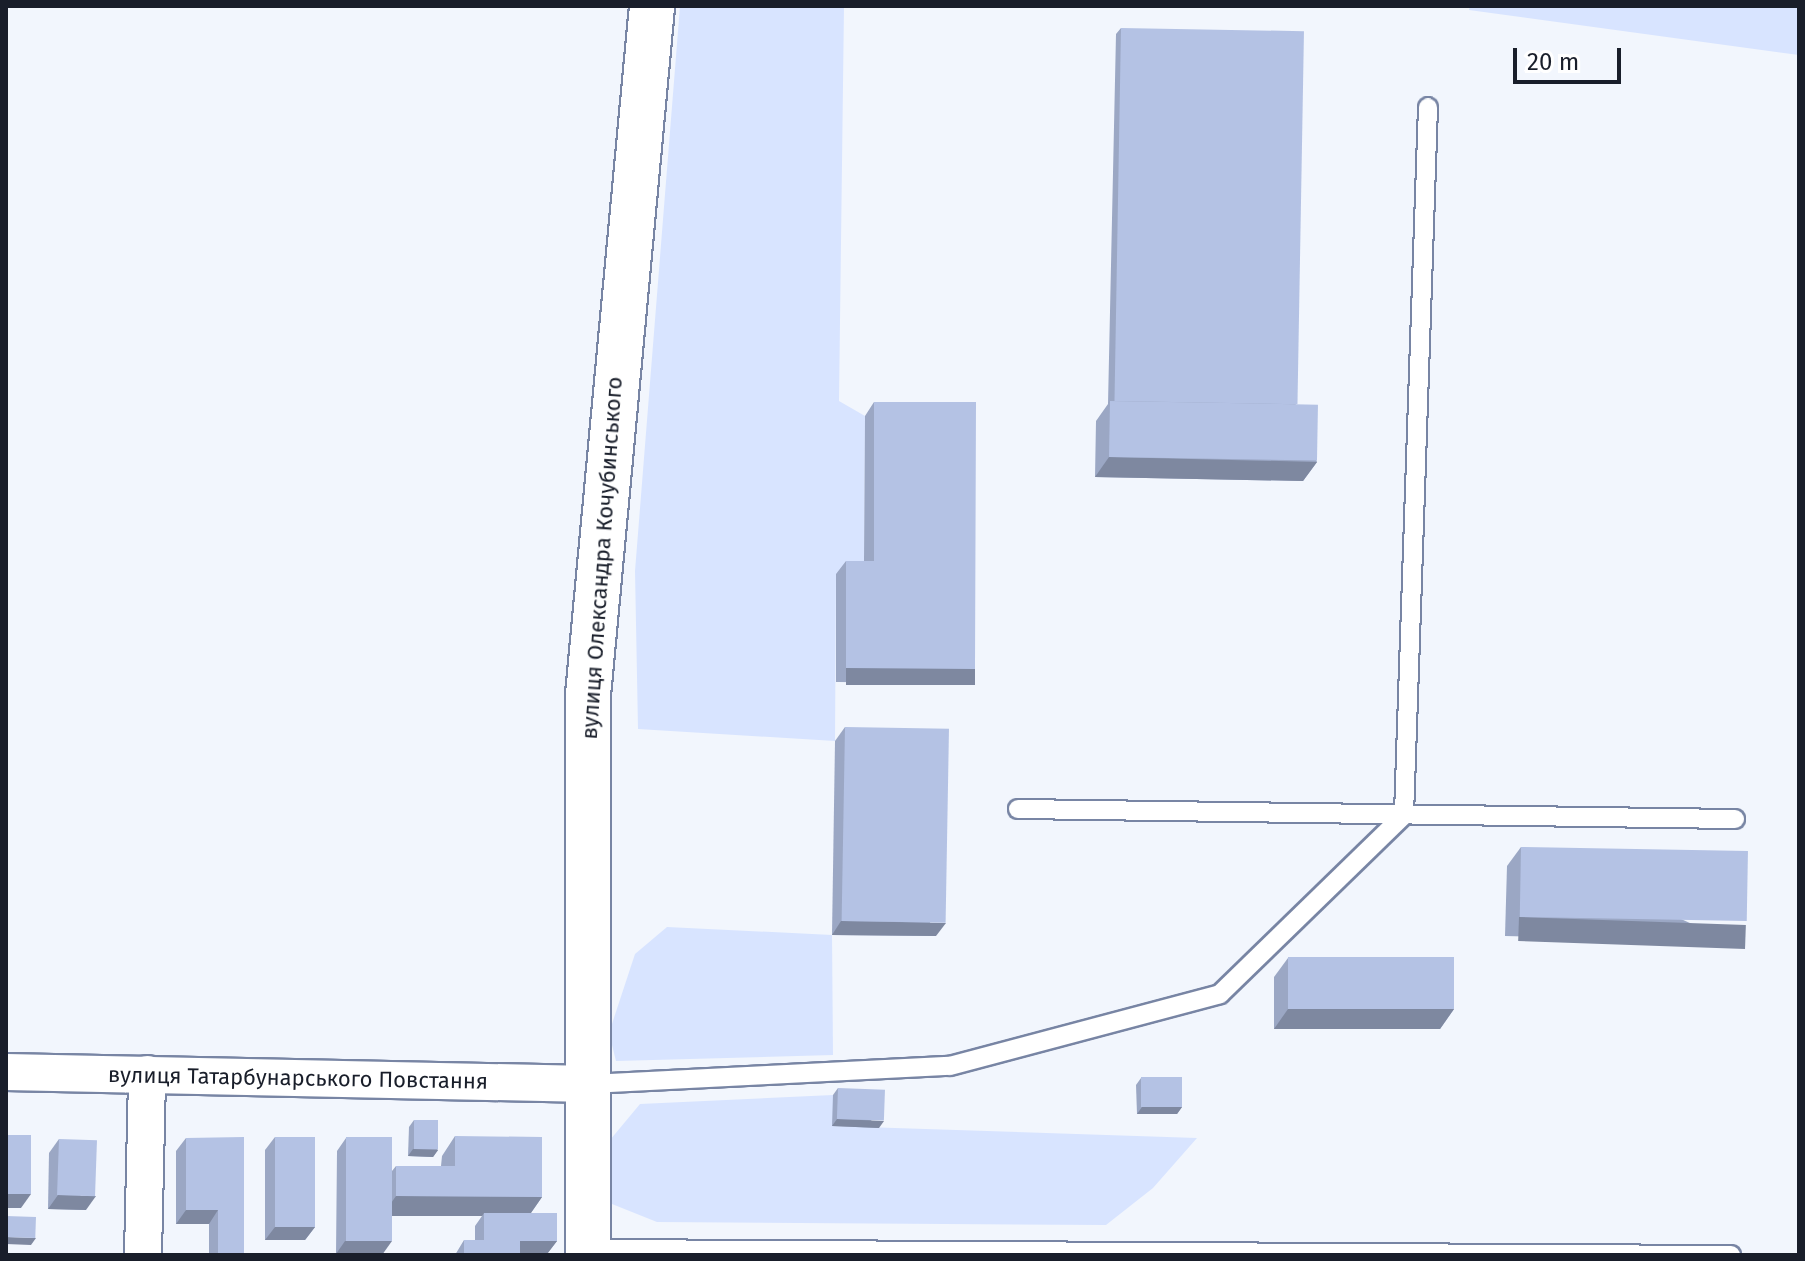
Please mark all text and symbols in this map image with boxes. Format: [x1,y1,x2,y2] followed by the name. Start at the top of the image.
[1517,32,1625,82] scale bar
[1527,48,1579,76] text: 20 m
[576,376,628,740] street label: вулиця Олександра Кочубинського
[108,1061,488,1095] street label: вулиця Татарбунарського Повстання

